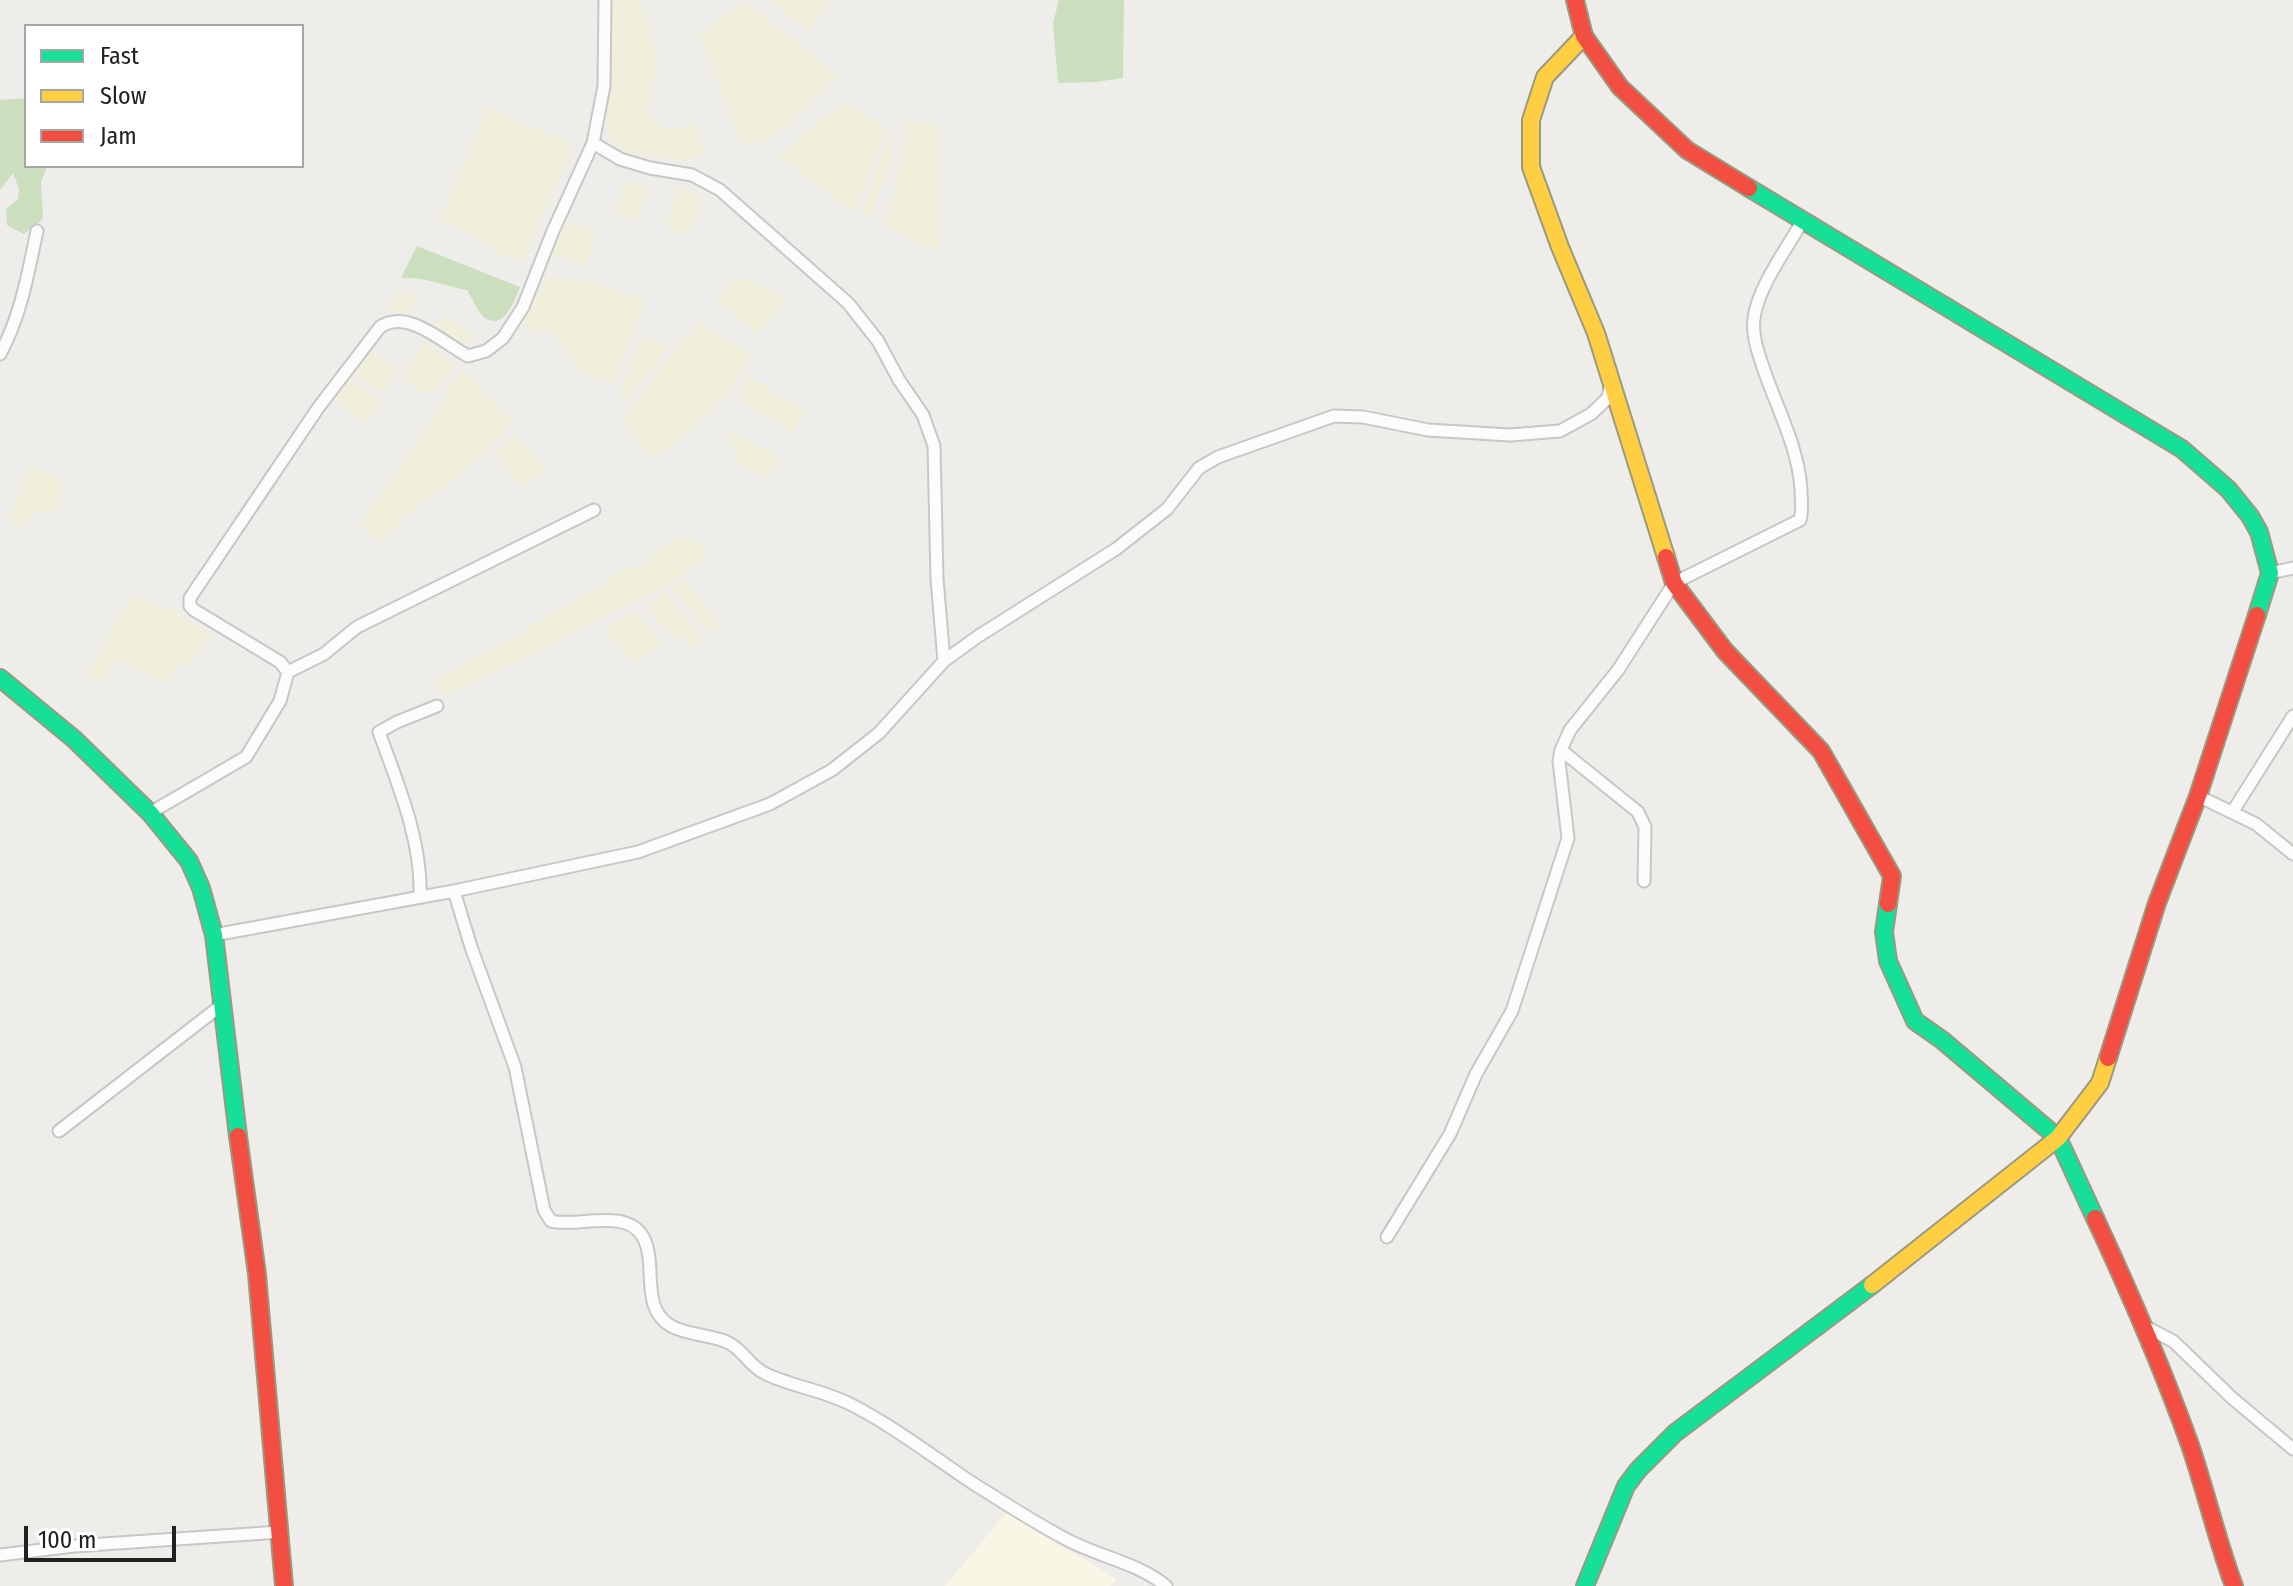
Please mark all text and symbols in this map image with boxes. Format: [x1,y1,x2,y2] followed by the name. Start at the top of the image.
[24,24,304,168] legend
[100,42,139,70] text: Fast
[100,82,146,110] text: Slow
[100,122,137,150] text: Jam
[28,1510,180,1560] scale bar
[38,1526,96,1554] text: 100 m

